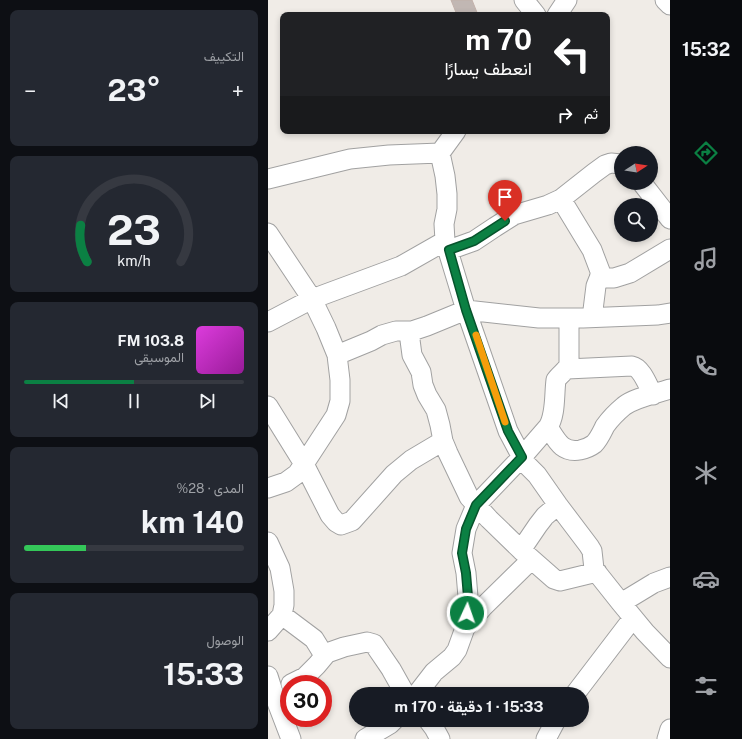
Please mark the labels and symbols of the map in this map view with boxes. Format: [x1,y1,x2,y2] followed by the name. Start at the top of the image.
[614,146,658,190] north arrow
[488,180,522,221] pin
[446,592,488,634] position arrow
[280,675,332,727] speed limit sign: 30

